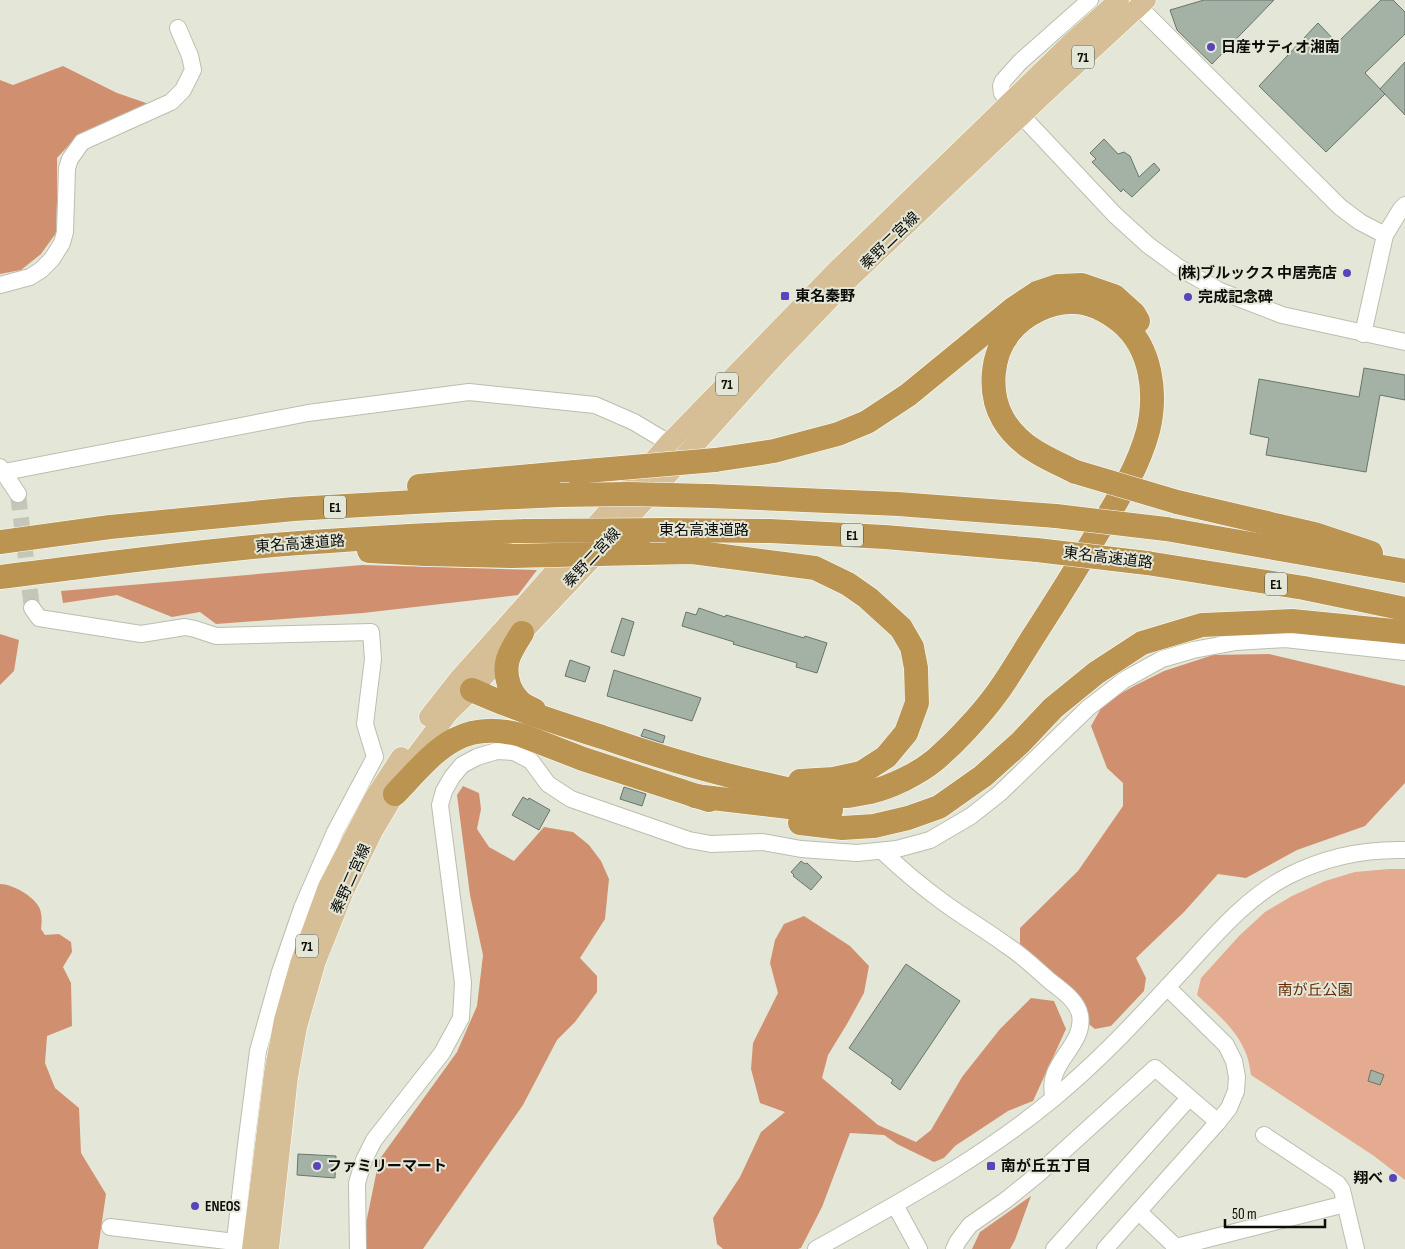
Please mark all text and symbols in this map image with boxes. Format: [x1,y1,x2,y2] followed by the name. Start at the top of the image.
[1221,38,1340,57] place label: 日産サティオ湘南
[1205,41,1217,53] marker: 日産サティオ湘南
[1072,46,1094,68] road number: 71
[856,208,924,274] street label: 秦野二宮線
[1178,264,1337,283] place label: (株)ブルックス 中居売店
[1341,267,1353,279] marker: (株)ブルックス 中居売店
[795,287,855,306] place label: 東名秦野
[1198,288,1273,307] place label: 完成記念碑
[779,290,791,302] marker: 東名秦野
[1182,291,1194,303] marker: 完成記念碑
[716,372,738,396] road number: 71
[324,496,346,518] road number: E1
[659,521,749,540] street label: 東名高速道路
[559,524,625,592] street label: 秦野二宮線
[841,524,863,546] road number: E1
[254,531,346,557] street label: 東名高速道路
[1062,543,1154,573] street label: 東名高速道路
[1265,572,1287,596] road number: E1
[327,841,375,917] street label: 秦野二宮線
[296,934,318,958] road number: 71
[1277,981,1353,1000] park label: 南が丘公園
[327,1157,447,1176] place label: ファミリーマート
[1001,1157,1091,1176] place label: 南が丘五丁目
[311,1160,323,1172] marker: ファミリーマート
[985,1160,997,1172] marker: 南が丘五丁目
[1353,1169,1383,1188] place label: 翔べ
[1387,1172,1399,1184] marker: 翔べ
[1225,1196,1325,1228] scale bar
[205,1197,241,1216] place label: ENEOS
[189,1200,201,1212] marker: ENEOS
[1232,1205,1257,1224] text: 50 m

